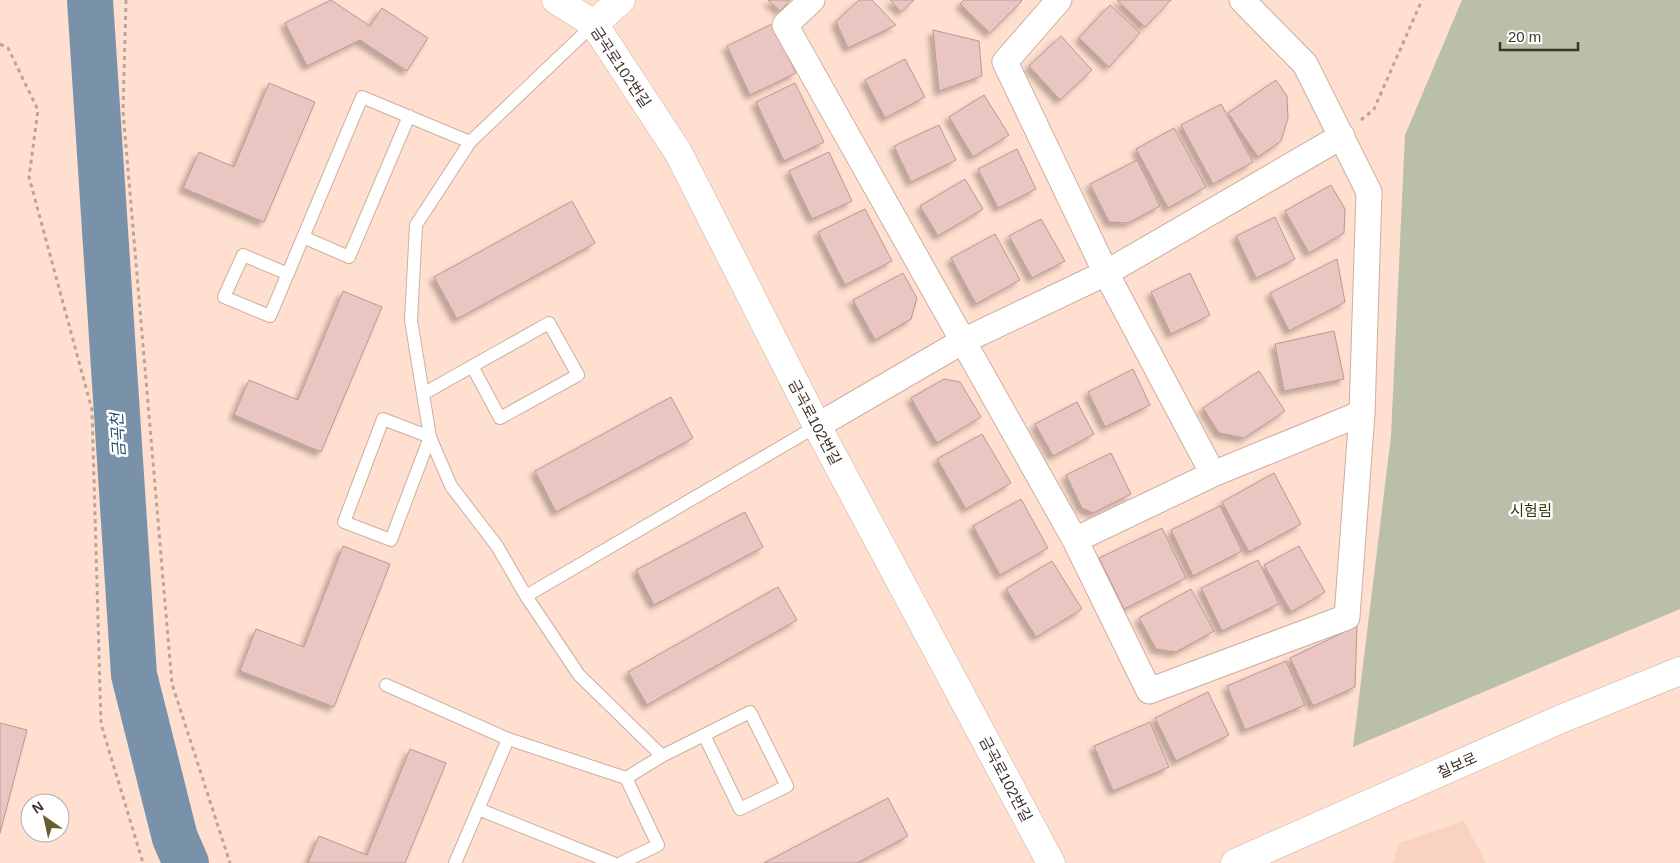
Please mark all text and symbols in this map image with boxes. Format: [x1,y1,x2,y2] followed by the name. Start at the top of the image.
[1500,20,1578,52] scale bar
[588,23,654,111] street label: 금곡로102번길
[1508,28,1541,45] text: 20 m
[785,376,845,468] street label: 금곡로102번길
[108,410,128,458] water label: 금곡천
[1510,502,1552,519] park label: 시험림
[976,733,1036,825] street label: 금곡로102번길
[1435,749,1479,781] street label: 칠보로
[20,793,70,843] north arrow
[29,798,46,817] text: N

